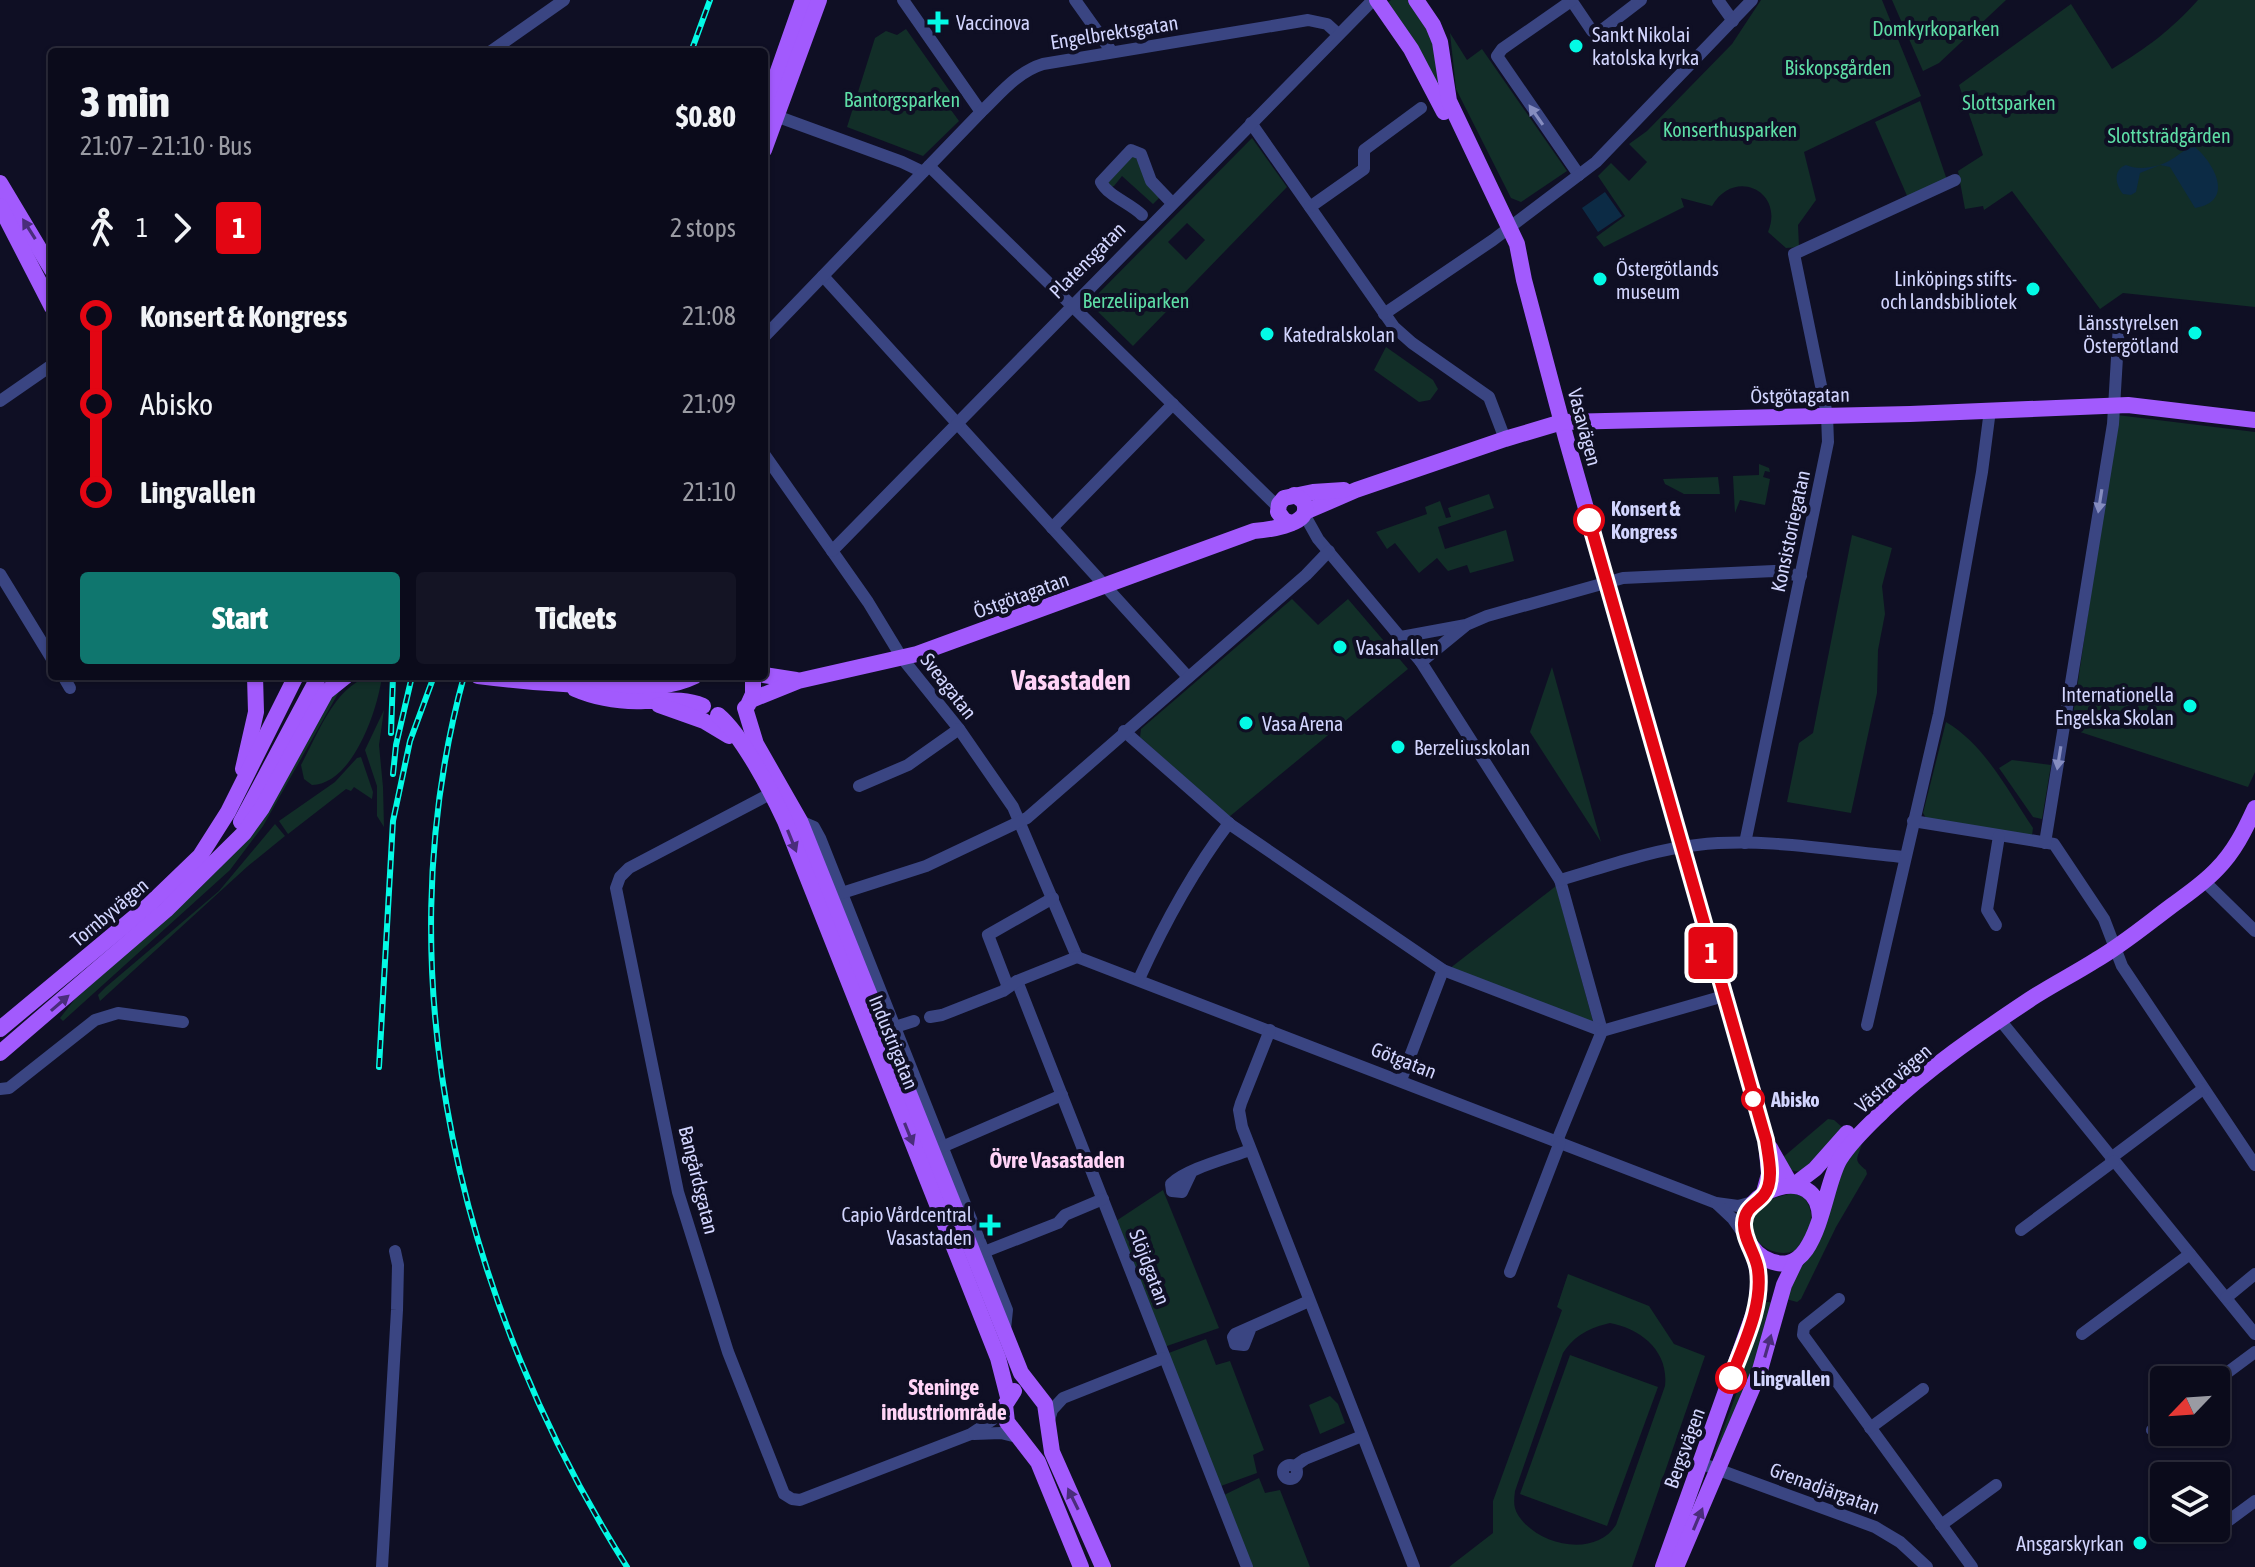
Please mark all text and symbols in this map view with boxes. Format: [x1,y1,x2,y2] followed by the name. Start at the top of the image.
[927,11,949,33] marker: Vaccinova
[956,11,1030,34] place label: Vaccinova
[1048,11,1180,53] street label: Engelbrektsgatan
[1872,17,2000,40] park label: Domkyrkoparken
[1592,23,1699,69] place label: Sankt Nikolai katolska kyrka
[1567,37,1585,55] marker: Sankt Nikolai katolska kyrka
[1784,56,1892,79] park label: Biskopsgården
[80,76,170,126] text: 3 min
[844,88,960,111] park label: Bantorgsparken
[1962,91,2056,114] park label: Slottsparken
[676,99,736,133] text: $0.80
[1529,105,1545,126] one-way arrow
[1663,118,1797,141] park label: Konserthusparken
[2107,124,2231,147] park label: Slottsträdgården
[80,131,252,161] text: 21:07 – 21:10 · Bus
[80,206,124,250] icon: walk
[160,206,204,250] icon: forward
[232,212,245,244] text: 1
[136,213,148,243] text: 1
[670,213,736,243] text: 2 stops
[1044,217,1130,303] street label: Platensgatan
[22,218,36,240] one-way arrow
[1616,257,1719,303] place label: Östergötlands museum
[1881,267,2017,313] place label: Linköpings stifts- och landsbibliotek
[1591,270,1609,288] marker: Östergötlands museum
[2024,280,2042,298] marker: Linköpings stifts- och landsbibliotek
[1083,289,1189,312] park label: Berzeliiparken
[140,299,347,333] text: Konsert & Kongress
[682,301,736,331] text: 21:08
[2078,311,2179,357] place label: Länsstyrelsen Östergötland
[1283,323,1395,346] place label: Katedralskolan
[2186,324,2204,342] marker: Länsstyrelsen Östergötland
[1258,325,1276,343] marker: Katedralskolan
[1750,383,1850,407] street label: Östgötagatan
[1564,386,1606,468] street label: Vasavägen
[140,387,213,421] text: Abisko
[682,389,736,419] text: 21:09
[1766,468,1814,594] street label: Konsistoriegatan
[140,475,256,509] text: Lingvallen
[682,477,736,507] text: 21:10
[2094,489,2106,514] one-way arrow
[1611,497,1681,543] place label: Konsert & Kongress
[1574,505,1604,535] marker: Konsert & Kongress
[970,567,1072,623] street label: Östgötagatan
[80,572,400,664] button: Start
[416,572,736,664] button: Tickets
[1356,636,1439,659] place label: Vasahallen
[1331,638,1349,656] marker: Vasahallen
[916,649,982,723] street label: Sveagatan
[1010,664,1131,696] district label: Vasastaden
[2055,683,2174,729] place label: Internationella Engelska Skolan
[2181,697,2199,715] marker: Internationella Engelska Skolan
[1262,712,1343,735] place label: Vasa Arena
[1237,714,1255,732] marker: Vasa Arena
[1414,736,1530,759] place label: Berzeliusskolan
[1389,738,1407,756] marker: Berzeliusskolan
[2052,746,2064,771] one-way arrow
[786,829,799,853] one-way arrow
[65,873,153,951] street label: Tornbyvägen
[1685,927,1737,979] line badge: 1
[1704,937,1718,969] text: 1
[865,992,923,1092] street label: Industrigatan
[49,995,69,1012] one-way arrow
[1368,1037,1440,1083] street label: Götgatan
[1850,1039,1936,1117] street label: Västra vägen
[1742,1088,1764,1110] marker: Abisko
[1770,1088,1820,1111] place label: Abisko
[903,1122,916,1146] one-way arrow
[674,1124,724,1236] street label: Bangårdsgatan
[989,1147,1125,1173] district label: Övre Vasastaden
[842,1203,973,1249] place label: Capio Vårdcentral Vasastaden
[979,1214,1001,1236] marker: Capio Vårdcentral Vasastaden
[1125,1226,1175,1308] street label: Slöjdgatan
[1762,1333,1774,1358] one-way arrow
[1716,1363,1746,1393] marker: Lingvallen
[2150,1366,2230,1446] north arrow
[2150,1366,2230,1542] map controls
[1753,1367,1830,1390] place label: Lingvallen
[881,1374,1007,1425] district label: Steninge industriområde
[1659,1405,1709,1491] street label: Bergsvägen
[1767,1457,1883,1519] street label: Grenadjärgatan
[2150,1462,2230,1542] button: layers
[1066,1487,1080,1510] one-way arrow
[1691,1507,1704,1531] one-way arrow
[2016,1532,2124,1555] place label: Ansgarskyrkan
[2131,1534,2149,1552] marker: Ansgarskyrkan

